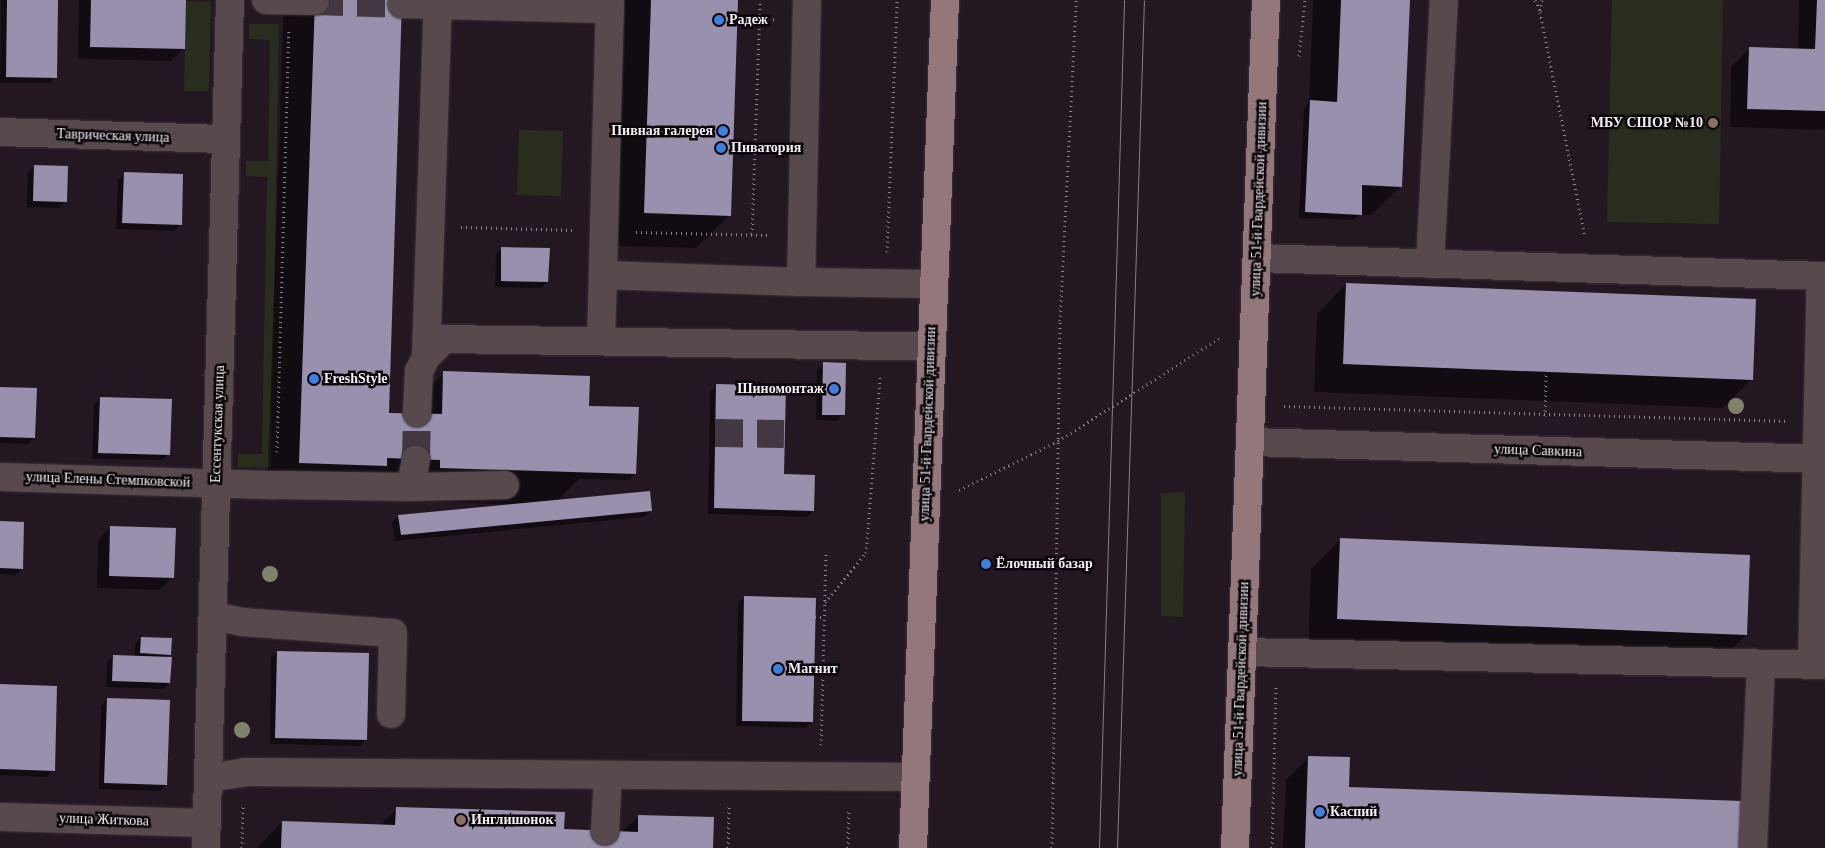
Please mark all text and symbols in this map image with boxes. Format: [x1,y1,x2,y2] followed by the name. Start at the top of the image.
[729,12,768,28] place label: Радеж
[713,14,725,26] marker: Радеж
[1247,101,1271,297] street label: улица 51-й Гвардейской дивизии
[1591,115,1703,131] place label: МБУ СШОР №10
[1707,117,1719,129] marker: МБУ СШОР №10
[611,123,713,139] place label: Пивная галерея
[717,125,729,137] marker: Пивная галерея
[56,126,170,146] street label: Таврическая улица
[731,140,801,156] place label: Пиватория
[715,142,727,154] marker: Пиватория
[916,326,940,522] street label: улица 51-й Гвардейской дивизии
[208,365,228,483] street label: Ессентукская улица
[324,371,388,387] place label: FreshStyle
[308,373,320,385] marker: FreshStyle
[737,381,824,397] place label: Шиномонтаж
[828,383,840,395] marker: Шиномонтаж
[1494,441,1582,461] street label: улица Савкина
[26,469,190,491] street label: улица Елены Стемпковской
[996,556,1093,572] place label: Ёлочный базар
[980,558,992,570] marker: Ёлочный базар
[1229,581,1253,777] street label: улица 51-й Гвардейской дивизии
[788,661,838,677] place label: Магнит
[772,663,784,675] marker: Магнит
[1330,804,1377,820] place label: Каспий
[1314,806,1326,818] marker: Каспий
[59,810,149,830] street label: улица Житкова
[471,812,553,828] place label: Инглишонок
[455,814,467,826] marker: Инглишонок

